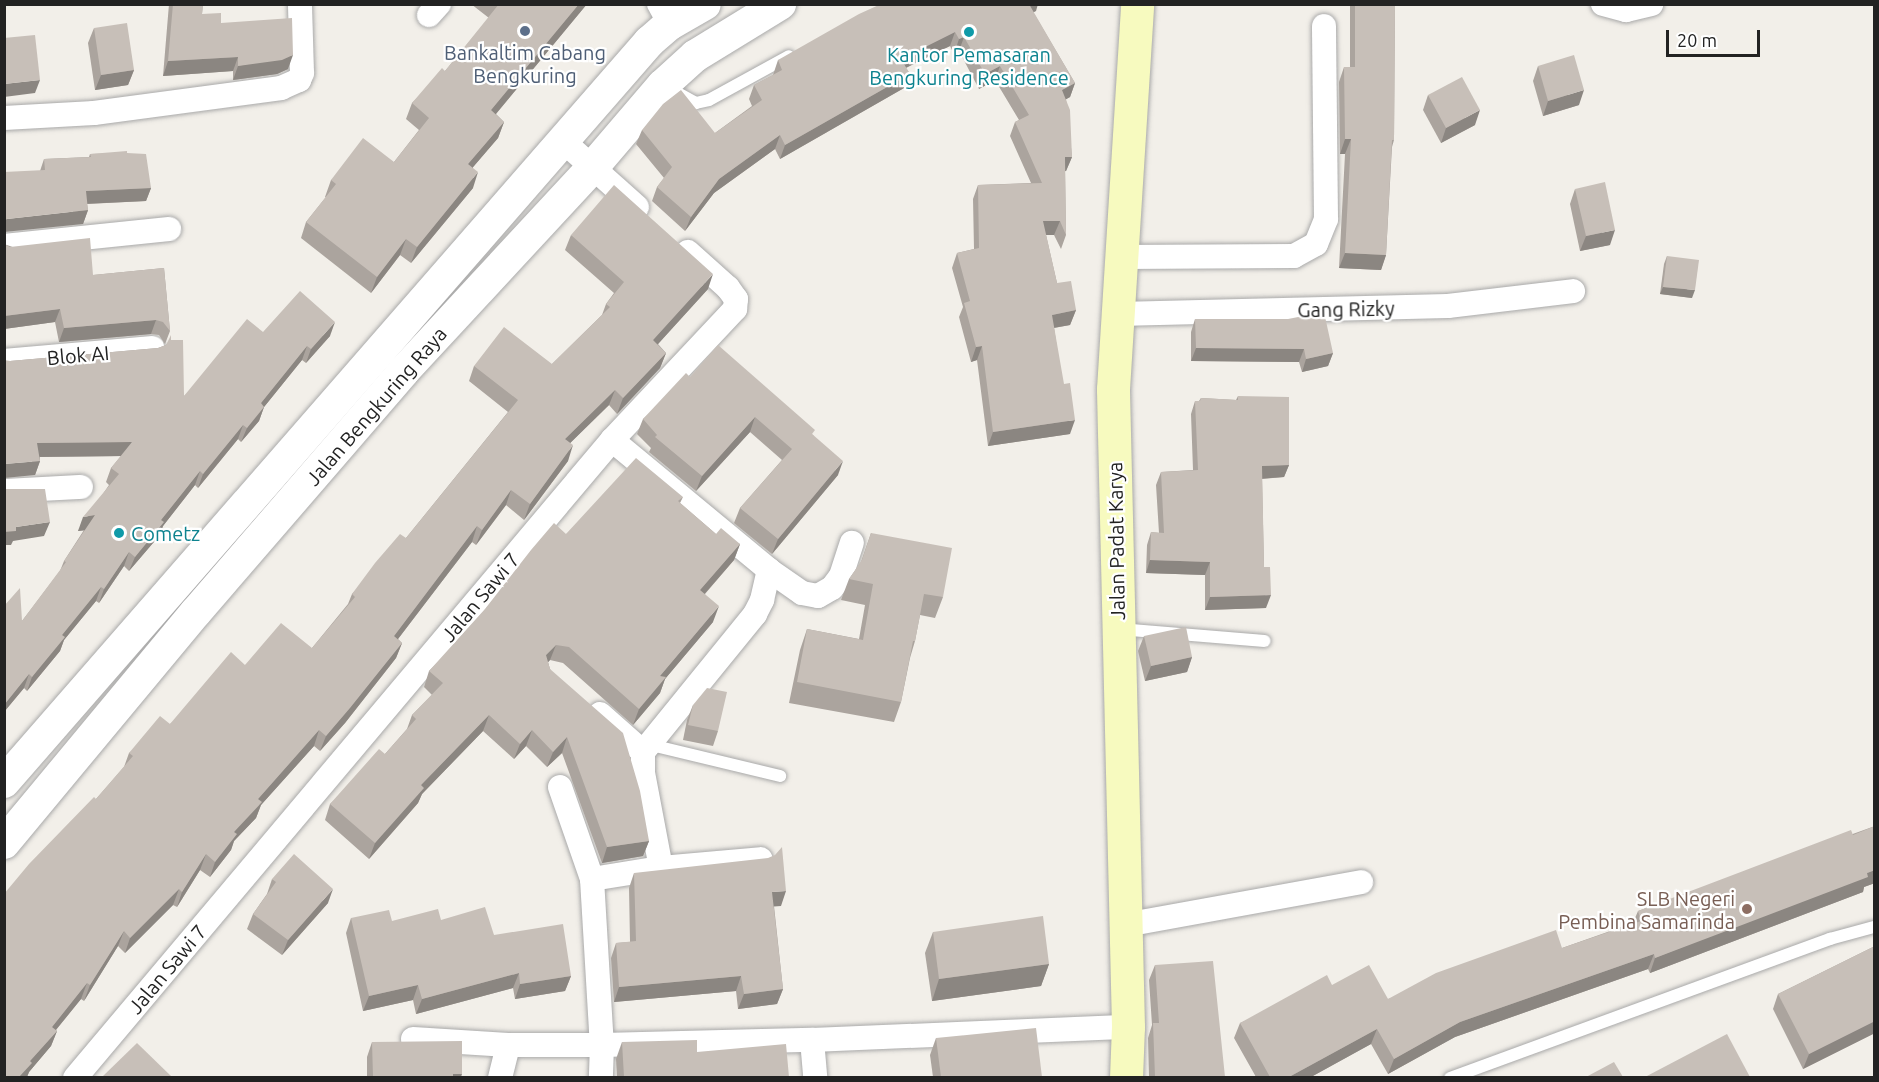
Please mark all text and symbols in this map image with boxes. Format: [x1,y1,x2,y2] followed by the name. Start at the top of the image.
[1669,18,1764,56] scale bar
[518,24,532,38] marker: Bankaltim Cabang Bengkuring
[962,25,976,39] marker: Kantor Pemasaran Bengkuring Residence
[1677,30,1717,50] text: 20 m
[444,41,606,88] place label: Bankaltim Cabang Bengkuring
[869,42,1069,89] place label: Kantor Pemasaran Bengkuring Residence
[1297,296,1395,322] street label: Gang Rizky
[301,322,451,490] street label: Jalan Bengkuring Raya
[46,340,110,370] street label: Blok AI
[1103,462,1129,620] street label: Jalan Padat Karya
[131,521,200,545] place label: Cometz
[112,526,126,540] marker: Cometz
[436,548,524,646] street label: Jalan Sawi 7
[1558,886,1735,933] place label: SLB Negeri Pembina Samarinda
[1740,902,1754,916] marker: SLB Negeri Pembina Samarinda
[123,920,211,1018] street label: Jalan Sawi 7

